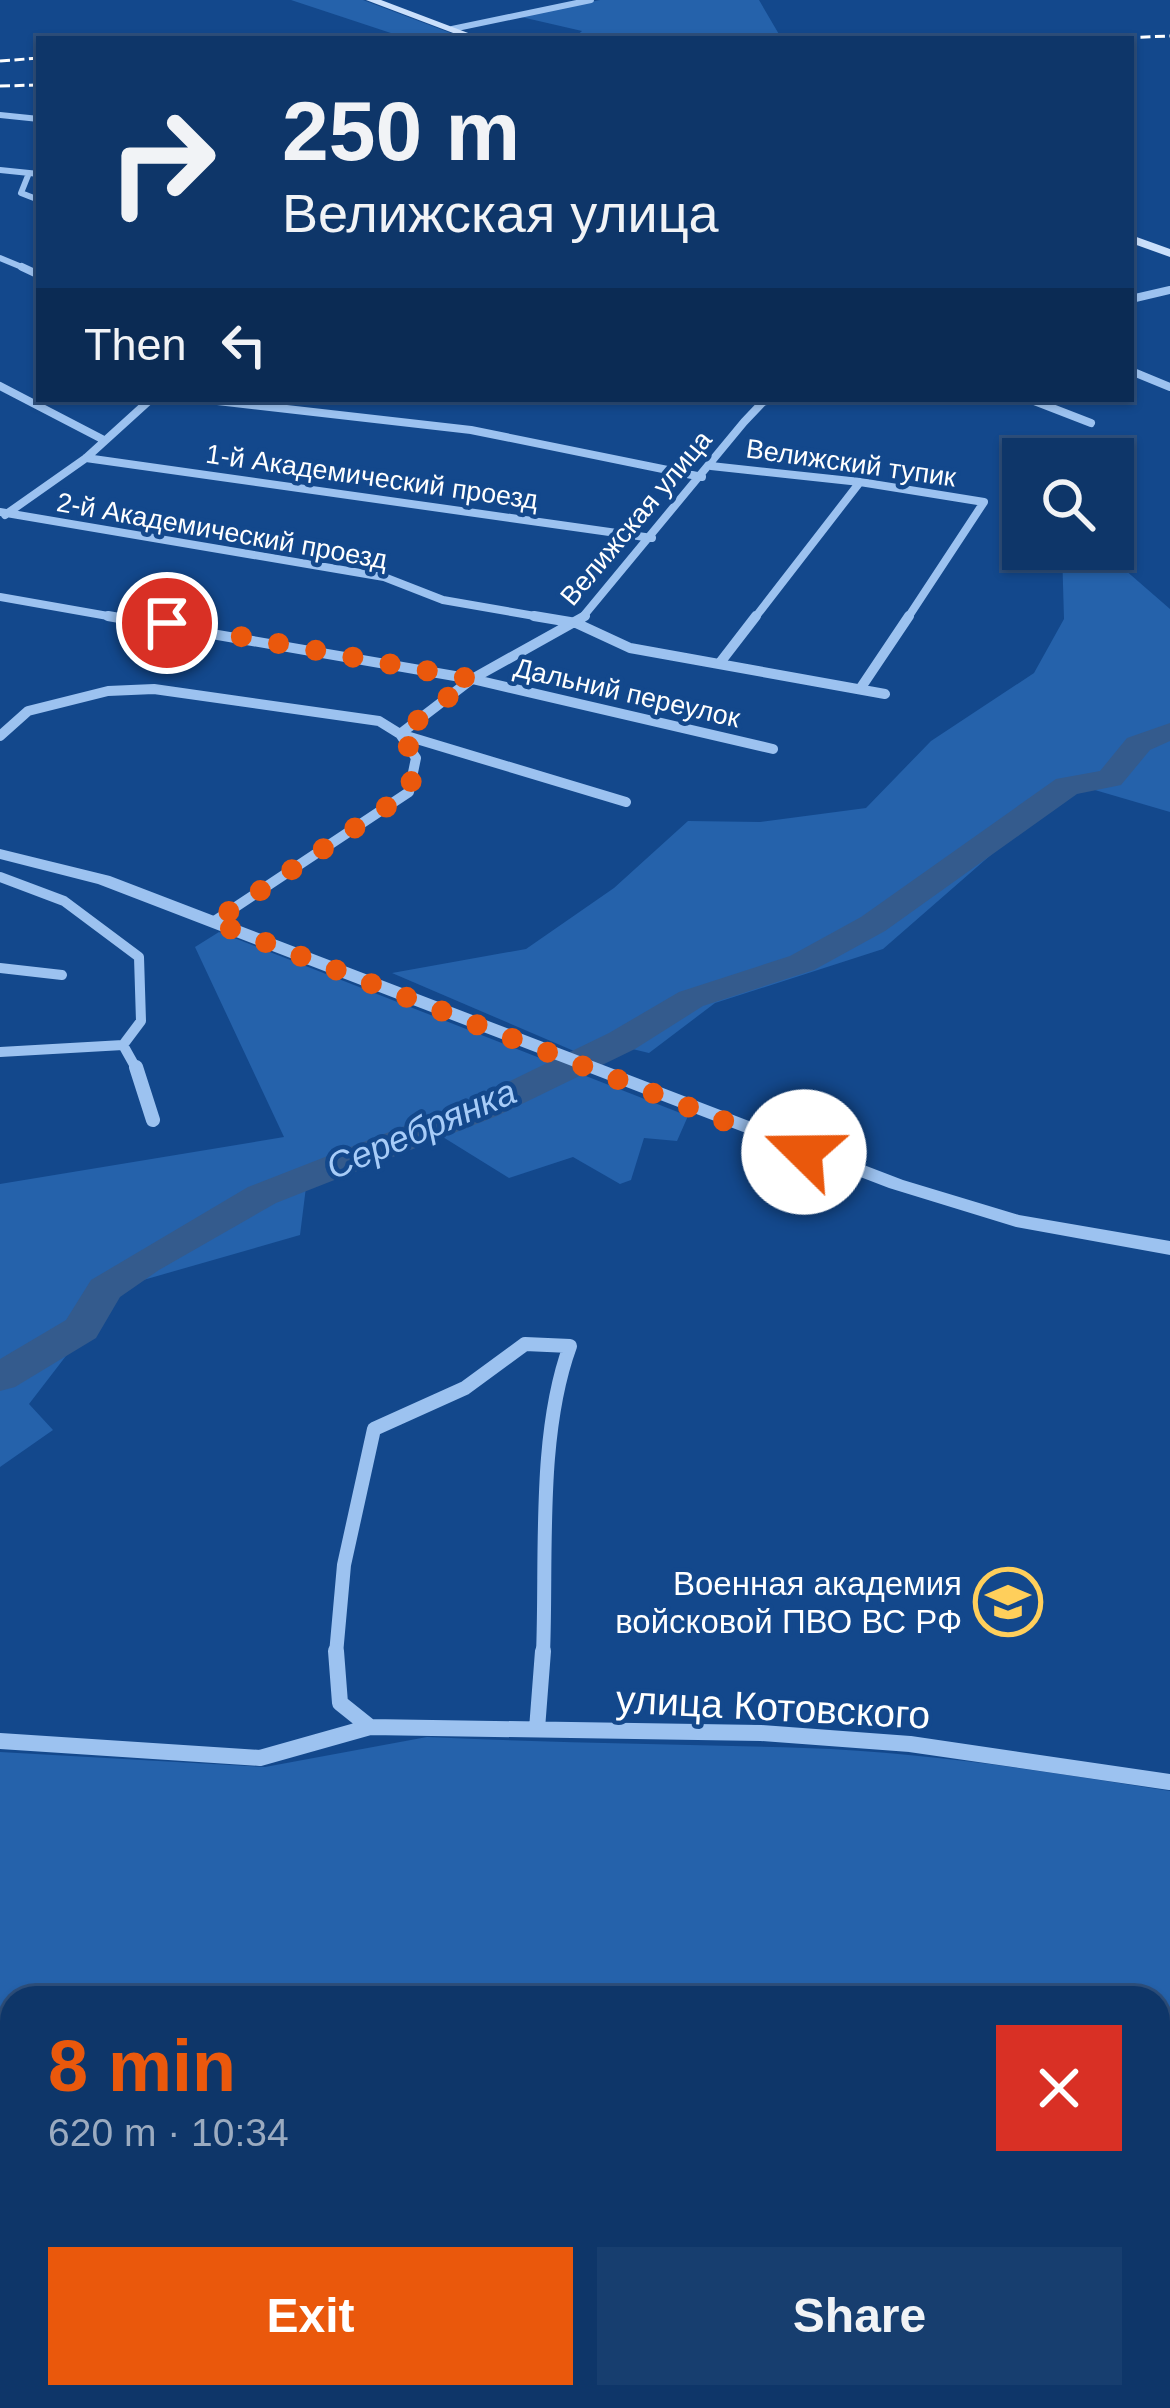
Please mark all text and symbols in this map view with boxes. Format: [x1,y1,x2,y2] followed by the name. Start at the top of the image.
[84,84,240,240] icon: right
[282,84,520,178] text: 250 m
[282,183,719,243] text: Велижская улица
[211,312,277,378] icon: left
[84,319,187,370] text: Then
[554,424,718,611] street label: Велижская улица
[744,433,958,493] street label: Велижский тупик
[1002,438,1134,570] map controls
[1002,438,1134,570] button: search
[204,439,540,515] street label: 1-й Академический проезд
[54,487,390,575] street label: 2-й Академический проезд
[116,572,218,674] pin
[134,590,200,656] icon: arrive
[511,652,743,734] street label: Дальний переулок
[320,1071,522,1187] water label: Серебрянка
[741,1089,867,1215] position arrow
[615,1565,962,1640] place label: Военная академия войсковой ПВО ВС РФ
[973,1567,1043,1637] school or university icon: Военная академия войсковой ПВО ВС РФ
[615,1677,931,1737] street label: улица Котовского
[996,2025,1122,2151] button: close
[48,2026,236,2106] text: 8 min
[48,2111,289,2154] text: 620 m · 10:34
[48,2247,573,2385] button: Exit
[597,2247,1122,2385] button: Share

